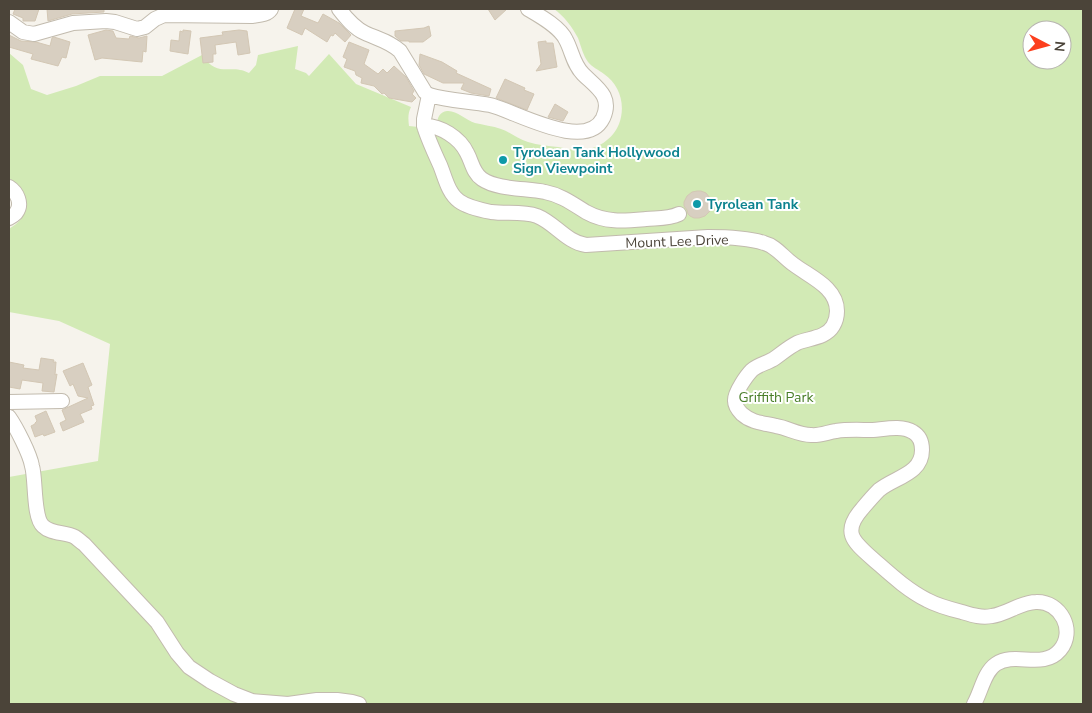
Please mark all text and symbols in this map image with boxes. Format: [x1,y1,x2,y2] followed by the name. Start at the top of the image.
[1022,20,1072,70] north arrow
[1049,40,1069,53] text: N
[513,143,680,178] place label: Tyrolean Tank Hollywood Sign Viewpoint
[497,154,509,166] marker: Tyrolean Tank Hollywood Sign Viewpoint
[707,195,799,214] place label: Tyrolean Tank
[691,198,703,210] marker: Tyrolean Tank
[625,230,729,253] street label: Mount Lee Drive
[738,388,815,407] park label: Griffith Park

